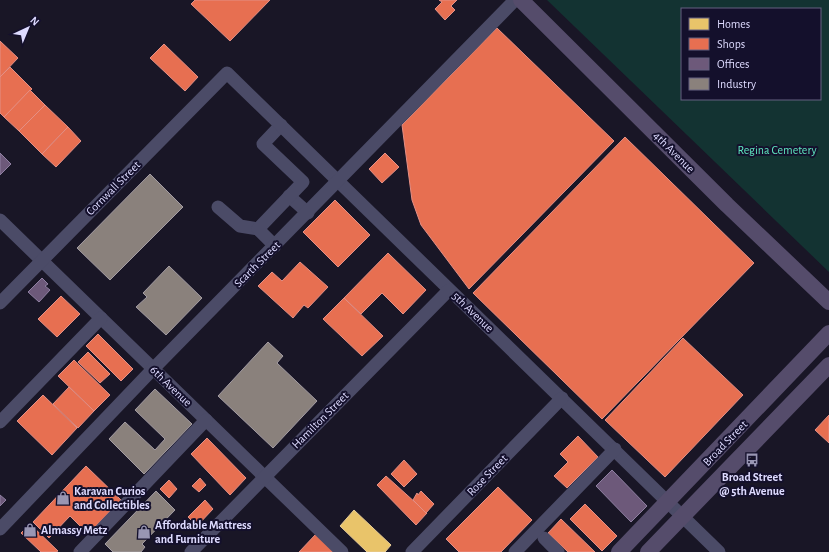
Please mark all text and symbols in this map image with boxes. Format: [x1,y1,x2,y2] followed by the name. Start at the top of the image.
[8,8,48,48] north arrow
[681,8,821,100] legend
[28,15,41,28] text: N
[717,18,750,30] text: Homes
[717,38,745,50] text: Shops
[717,58,750,70] text: Offices
[717,78,756,91] text: Industry
[651,129,697,175] street label: 4th Avenue
[737,144,817,157] park label: Regina Cemetery
[84,158,143,217] street label: Cornwall Street
[232,239,282,289] street label: Scarth Street
[450,290,496,334] street label: 5th Avenue
[148,363,194,409] street label: 6th Avenue
[289,389,351,451] street label: Hamilton Street
[701,418,750,468] street label: Broad Street
[465,452,510,498] street label: Rose Street
[744,452,760,468] bus stop icon: Broad Street @ 5th Avenue
[719,471,785,497] place label: Broad Street @ 5th Avenue
[74,485,150,511] place label: Karavan Curios and Collectibles
[55,490,71,506] shop icon: Karavan Curios and Collectibles
[155,519,252,545] place label: Affordable Mattress and Furniture
[22,522,38,538] shop icon: Almassy Metz
[41,524,107,537] place label: Almassy Metz
[136,524,152,540] shop icon: Affordable Mattress and Furniture

